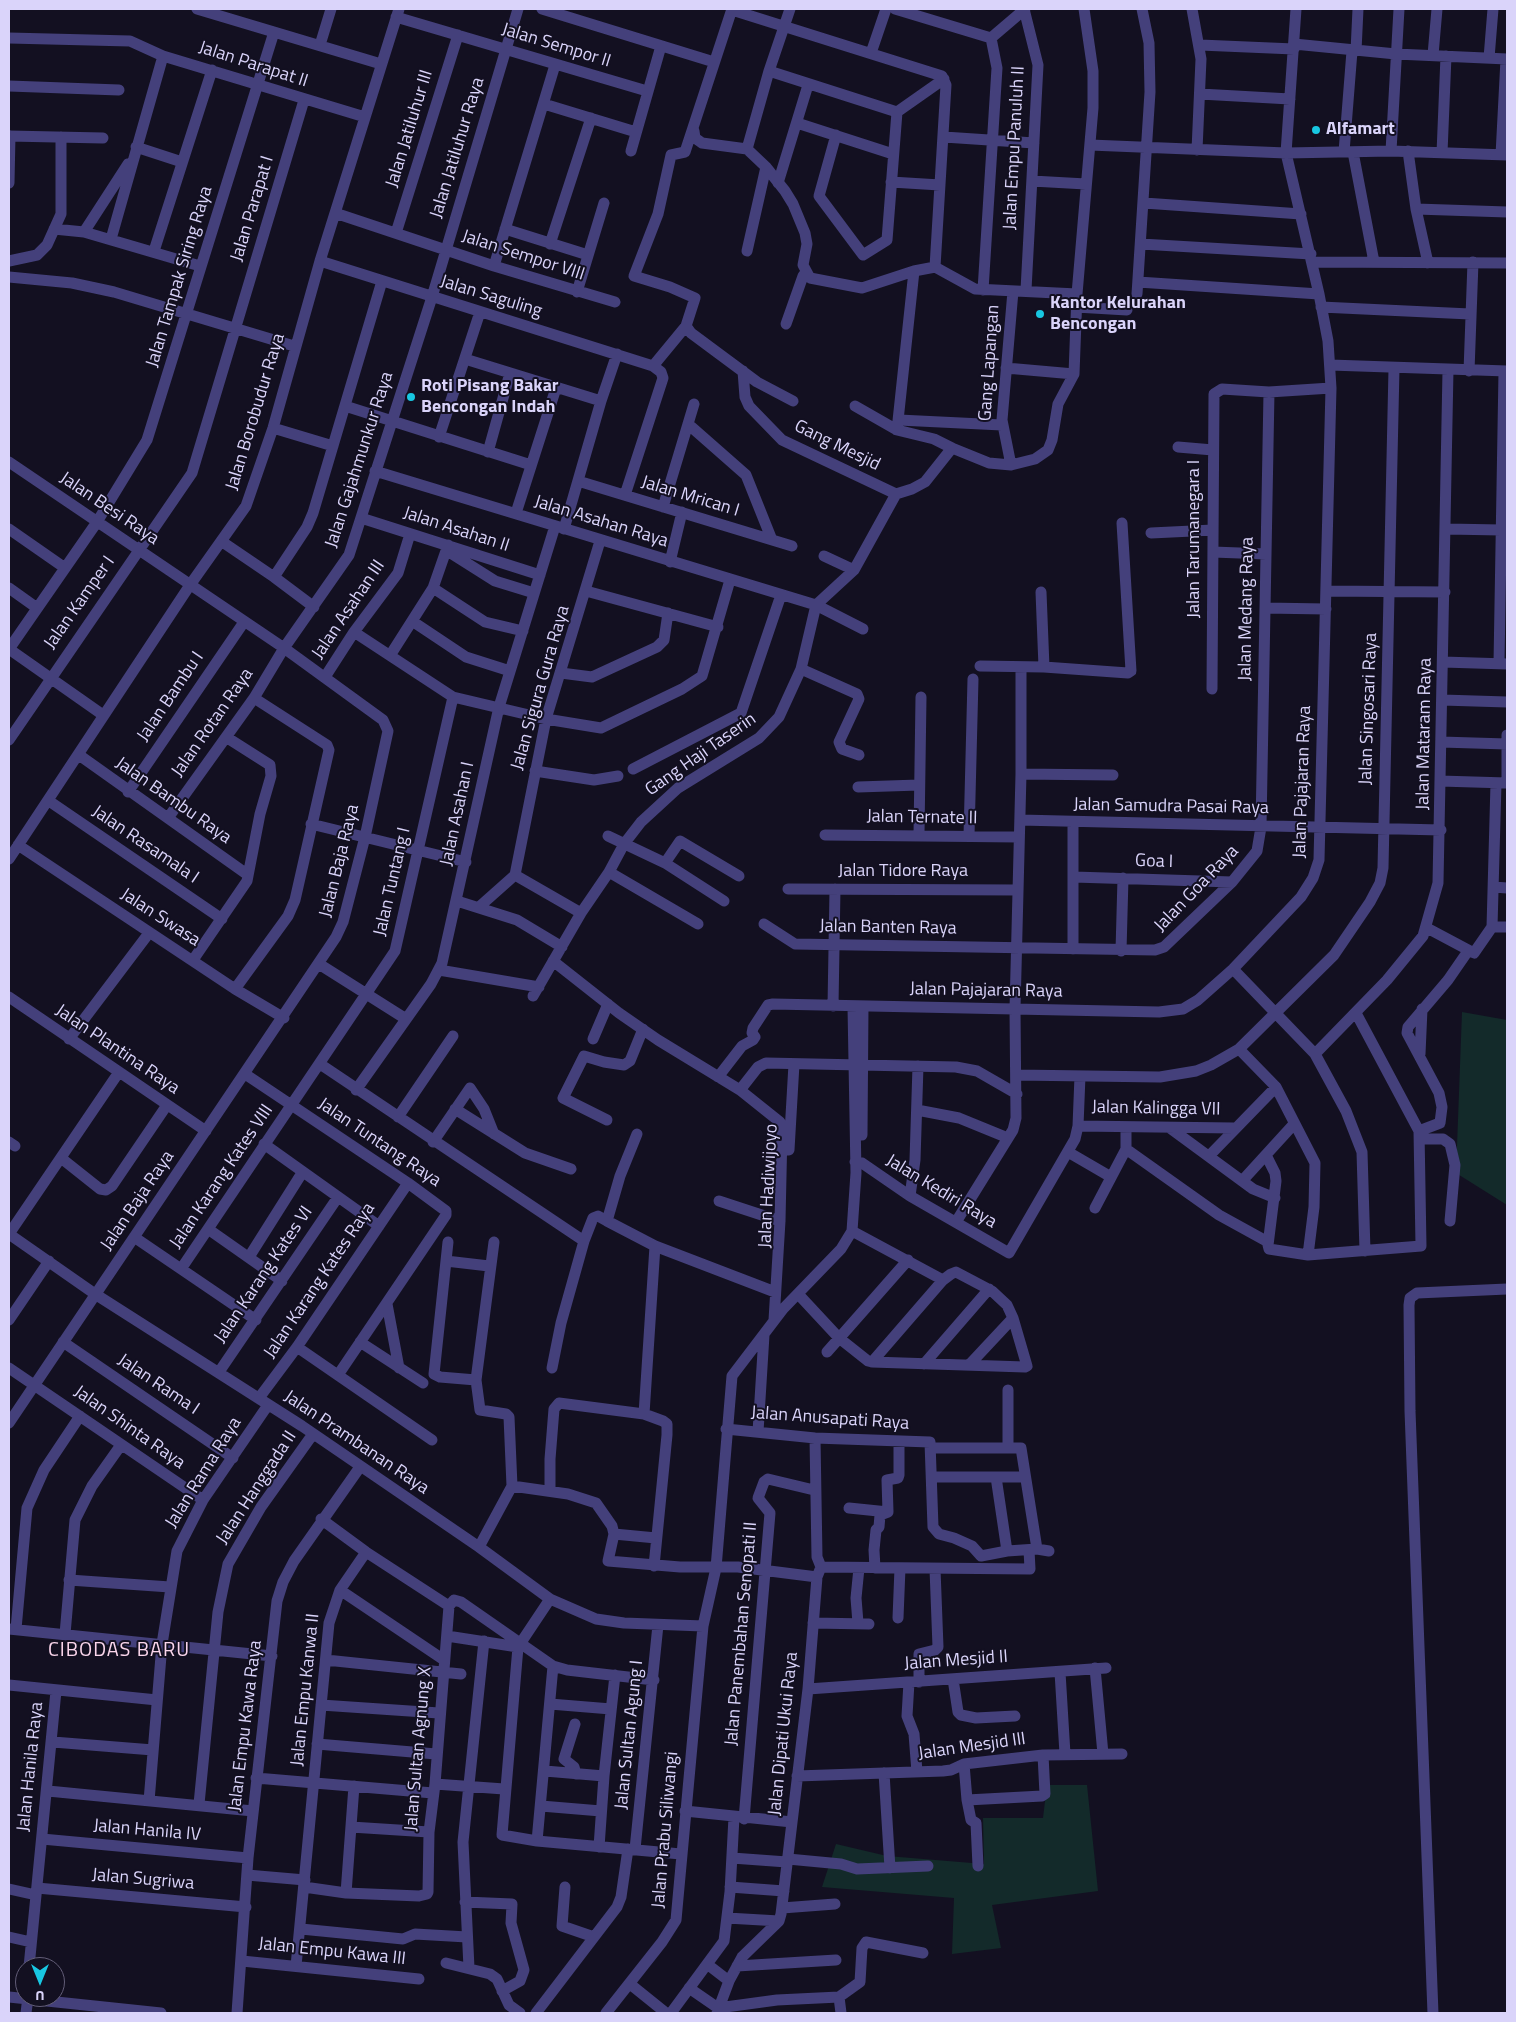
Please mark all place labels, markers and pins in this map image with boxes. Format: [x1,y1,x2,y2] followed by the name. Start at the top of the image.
[1326,119,1395,141] place label: Alfamart
[1310,124,1322,136] marker: Alfamart
[1050,293,1186,336] place label: Kantor Kelurahan Bencongan
[1034,308,1046,320] marker: Kantor Kelurahan Bencongan
[421,376,559,418] place label: Roti Pisang Bakar Bencongan Indah
[405,391,417,403] marker: Roti Pisang Bakar Bencongan Indah

